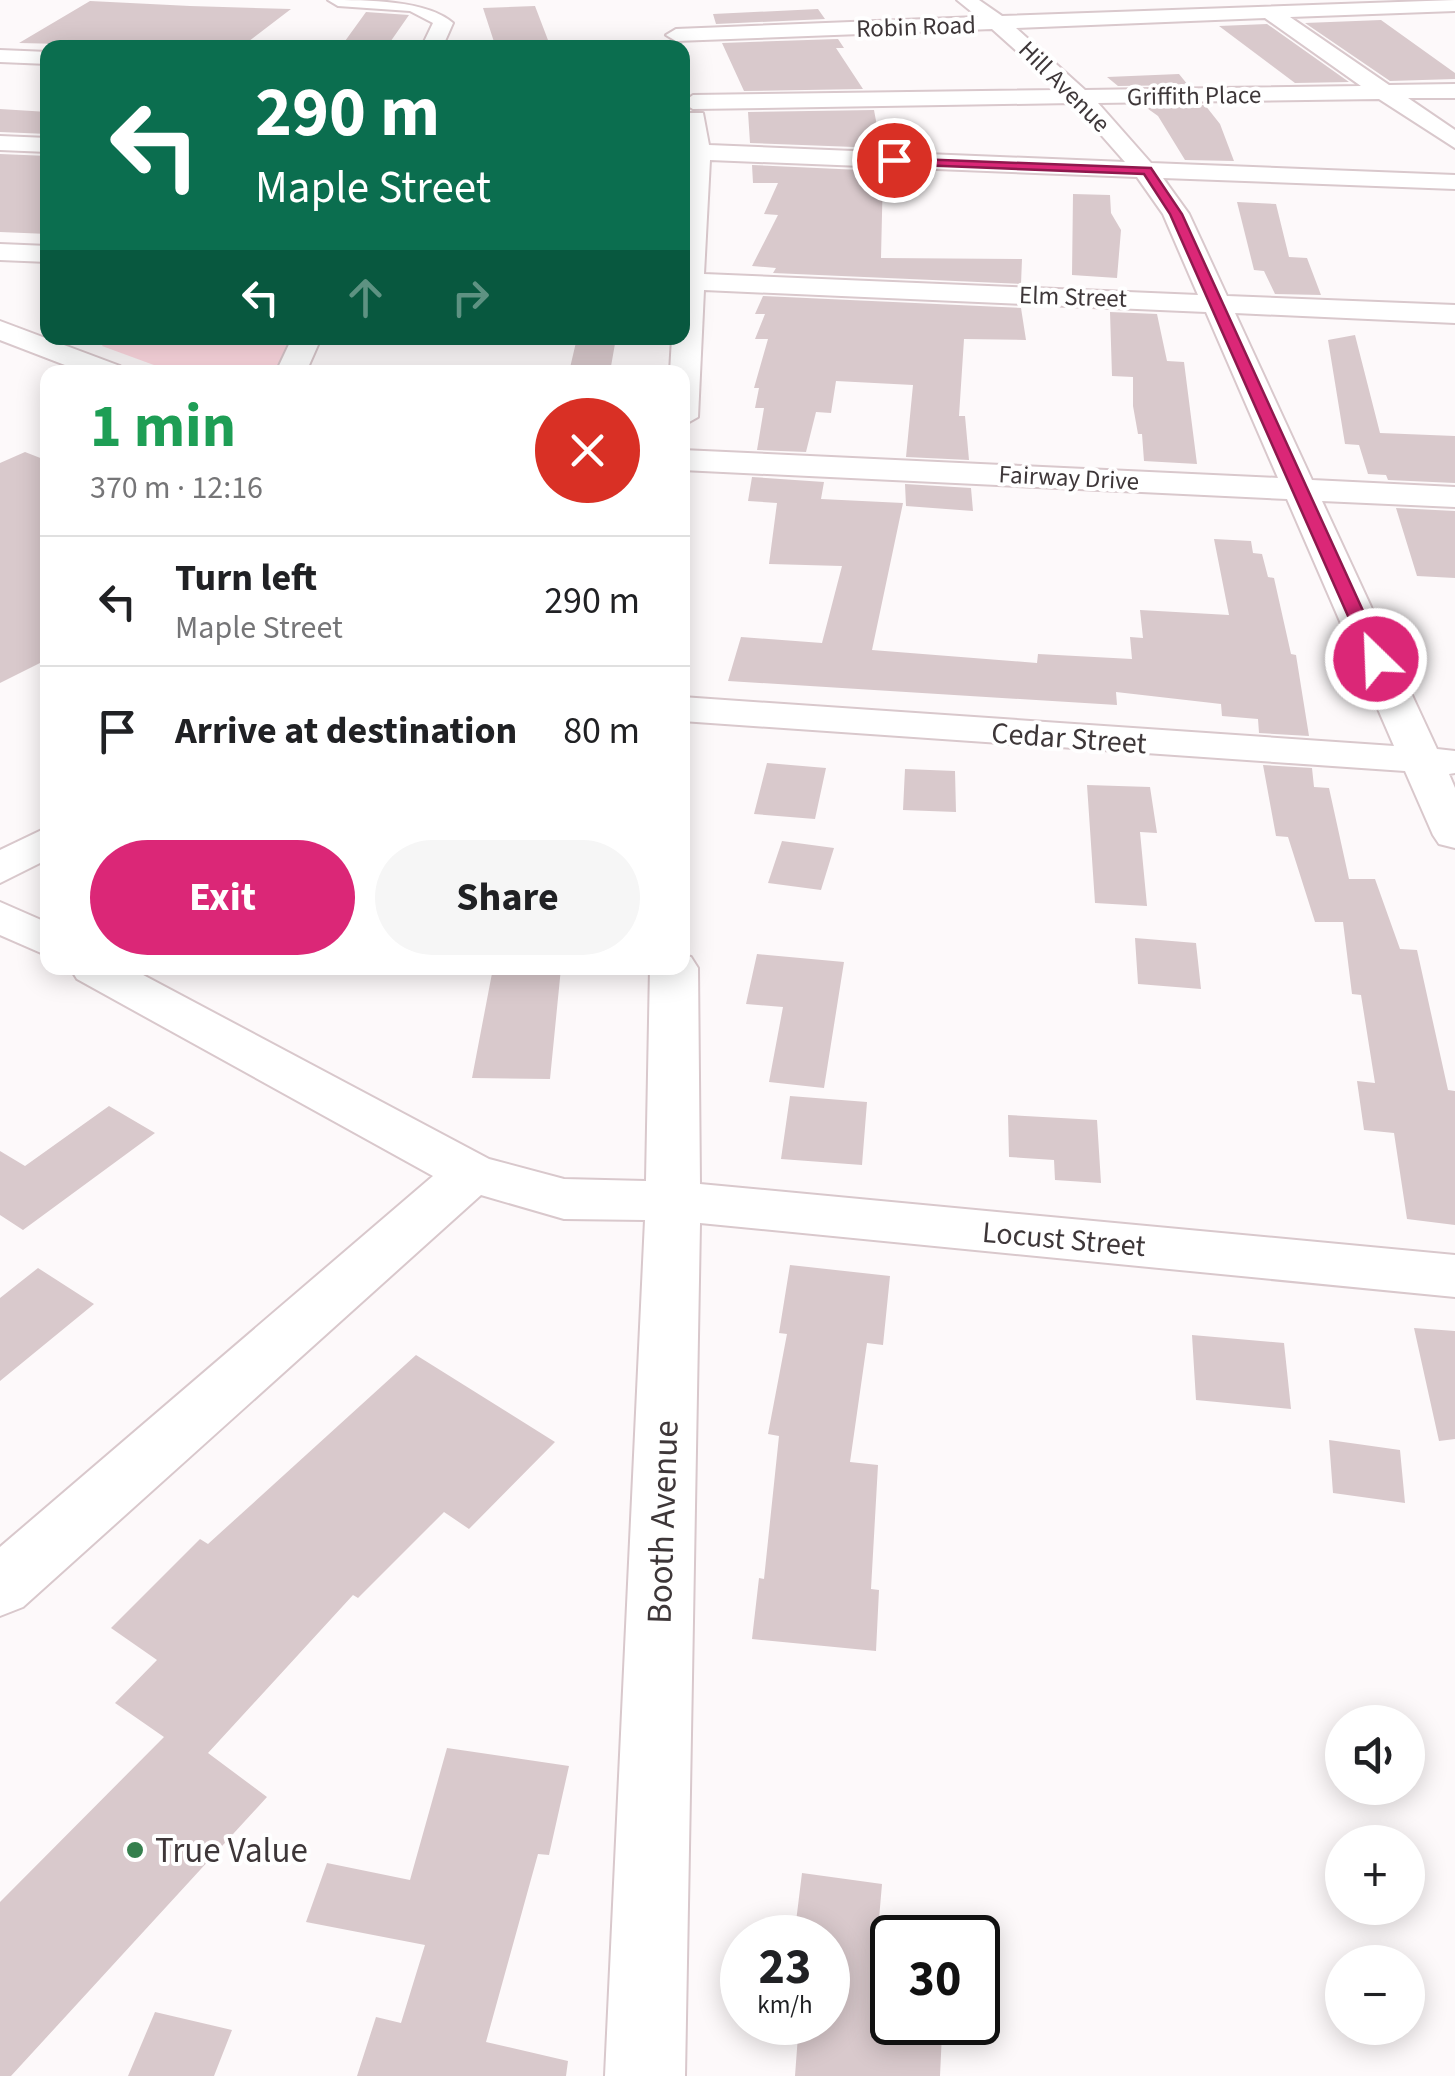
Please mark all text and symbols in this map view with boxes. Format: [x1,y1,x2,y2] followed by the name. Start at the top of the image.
[856,7,977,47] street label: Robin Road
[1010,33,1118,141] street label: Hill Avenue
[255,63,440,163] text: 290 m
[1127,77,1261,115] street label: Griffith Place
[90,80,220,210] icon: left
[852,118,937,203] pin
[867,133,922,188] icon: arrive
[255,156,491,220] text: Maple Street
[233,270,288,325] icon: left
[338,270,393,325] icon: ahead
[443,270,498,325] icon: right
[1018,277,1128,317] street label: Elm Street
[90,385,236,470] text: 1 min
[535,398,640,503] button: close
[998,456,1140,500] street label: Fairway Drive
[90,465,263,511] text: 370 m · 12:16
[175,551,317,605] text: Turn left
[90,574,145,629] icon: left
[544,574,640,628] text: 290 m
[175,605,343,651] text: Maple Street
[1324,607,1428,711] position arrow
[90,704,145,759] icon: arrive
[175,704,517,758] text: Arrive at destination
[563,704,640,758] text: 80 m
[990,712,1148,765] street label: Cedar Street
[90,840,355,955] button: Exit
[375,840,640,955] button: Share
[981,1211,1147,1268] street label: Locust Street
[634,1419,692,1625] street label: Booth Avenue
[1325,1705,1425,2045] map controls
[1325,1705,1425,1805] button: sound
[1325,1825,1425,1925] button: +
[155,1826,308,1876] place label: True Value
[124,1839,146,1861] marker: True Value
[870,1915,1000,2045] speed limit sign: 30
[759,1932,811,2003] text: 23
[1325,1945,1425,2045] button: −
[757,1987,813,2023] text: km/h

